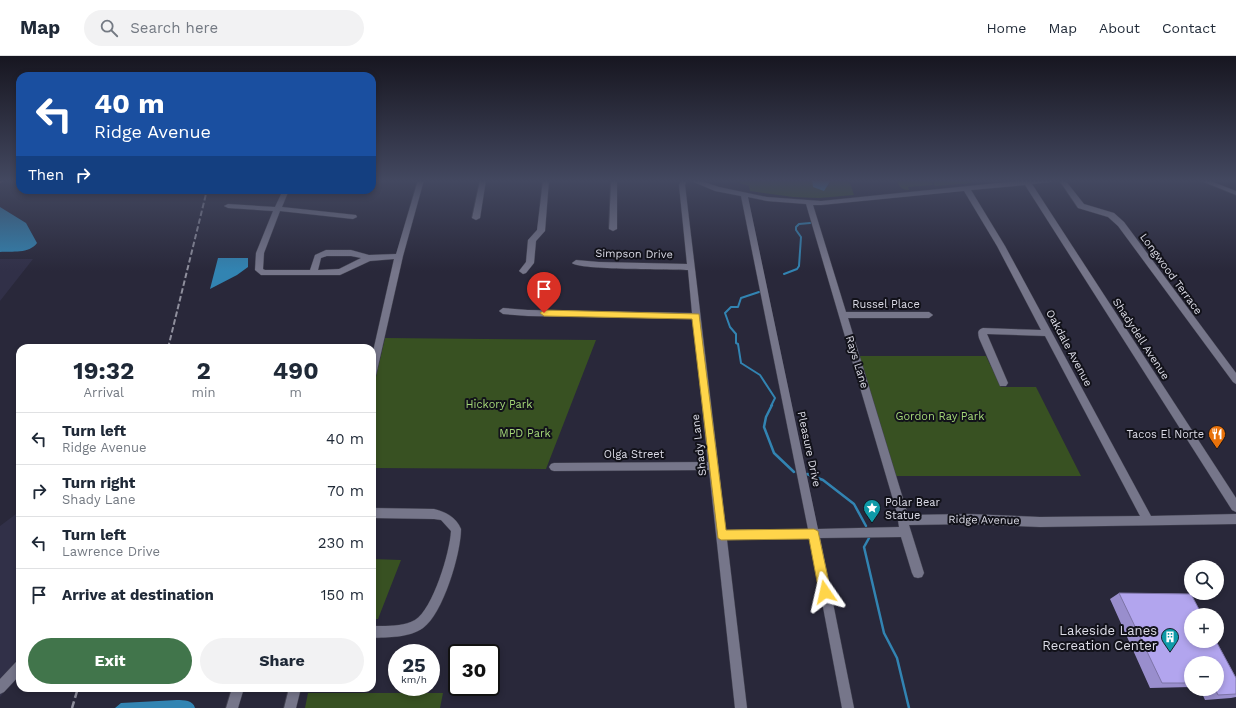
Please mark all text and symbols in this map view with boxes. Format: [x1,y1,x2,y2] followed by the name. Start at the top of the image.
[84,10,364,46] search box
[20,16,60,39] text: Map
[98,17,120,39] icon: search
[130,19,218,37] text: Search here
[986,20,1026,36] text: Home
[1048,20,1077,36] text: Map
[1099,20,1140,36] text: About
[1162,20,1216,36] text: Contact
[94,87,164,120] text: 40 m
[28,88,80,140] icon: left
[94,121,211,142] text: Ridge Avenue
[72,164,94,186] icon: right
[28,166,64,184] text: Then
[1137,231,1205,317] street label: Longwood Terrace
[595,247,673,261] street label: Simpson Drive
[527,272,561,313] pin
[533,278,555,300] icon: arrive
[1110,296,1172,382] street label: Shadydell Avenue
[852,298,920,311] street label: Russel Place
[1043,307,1095,389] street label: Oakdale Avenue
[843,334,871,390] street label: Rays Lane
[73,357,134,385] text: 19:32
[196,357,211,385] text: 2
[273,357,319,385] text: 490
[84,385,124,400] text: Arrival
[192,385,216,400] text: min
[290,385,302,400] text: m
[465,398,533,411] park label: Hickory Park
[795,410,823,488] street label: Pleasure Drive
[896,410,984,423] park label: Gordon Ray Park
[689,413,709,477] street label: Shady Lane
[62,422,126,440] text: Turn left
[1207,424,1227,449] restaurant icon: Tacos El Norte
[499,427,551,440] park label: MPD Park
[28,428,50,450] icon: left
[1126,428,1204,441] place label: Tacos El Norte
[326,430,364,448] text: 40 m
[62,440,147,455] text: Ridge Avenue
[604,448,665,461] street label: Olga Street
[62,474,135,492] text: Turn right
[28,480,50,502] icon: right
[327,482,364,500] text: 70 m
[62,492,135,507] text: Shady Lane
[885,496,941,522] place label: Polar Bear Statue
[862,498,882,523] place icon: Polar Bear Statue
[948,513,1020,527] street label: Ridge Avenue
[62,526,126,544] text: Turn left
[28,532,50,554] icon: left
[318,534,364,552] text: 230 m
[62,544,160,559] text: Lawrence Drive
[1184,560,1224,696] map controls
[1184,560,1224,600] button: search
[804,571,846,613] position arrow
[28,584,50,606] icon: arrive
[62,586,214,604] text: Arrive at destination
[321,586,364,604] text: 150 m
[1184,608,1224,648] button: +
[1042,623,1157,653] place label: Lakeside Lanes Recreation Center
[1160,627,1180,652] building icon: Lakeside Lanes Recreation Center
[28,638,192,684] button: Exit
[200,638,364,684] button: Share
[448,644,500,696] speed limit sign: 30
[402,653,426,677] text: 25
[1184,656,1224,696] button: −
[401,674,427,685] text: km/h

